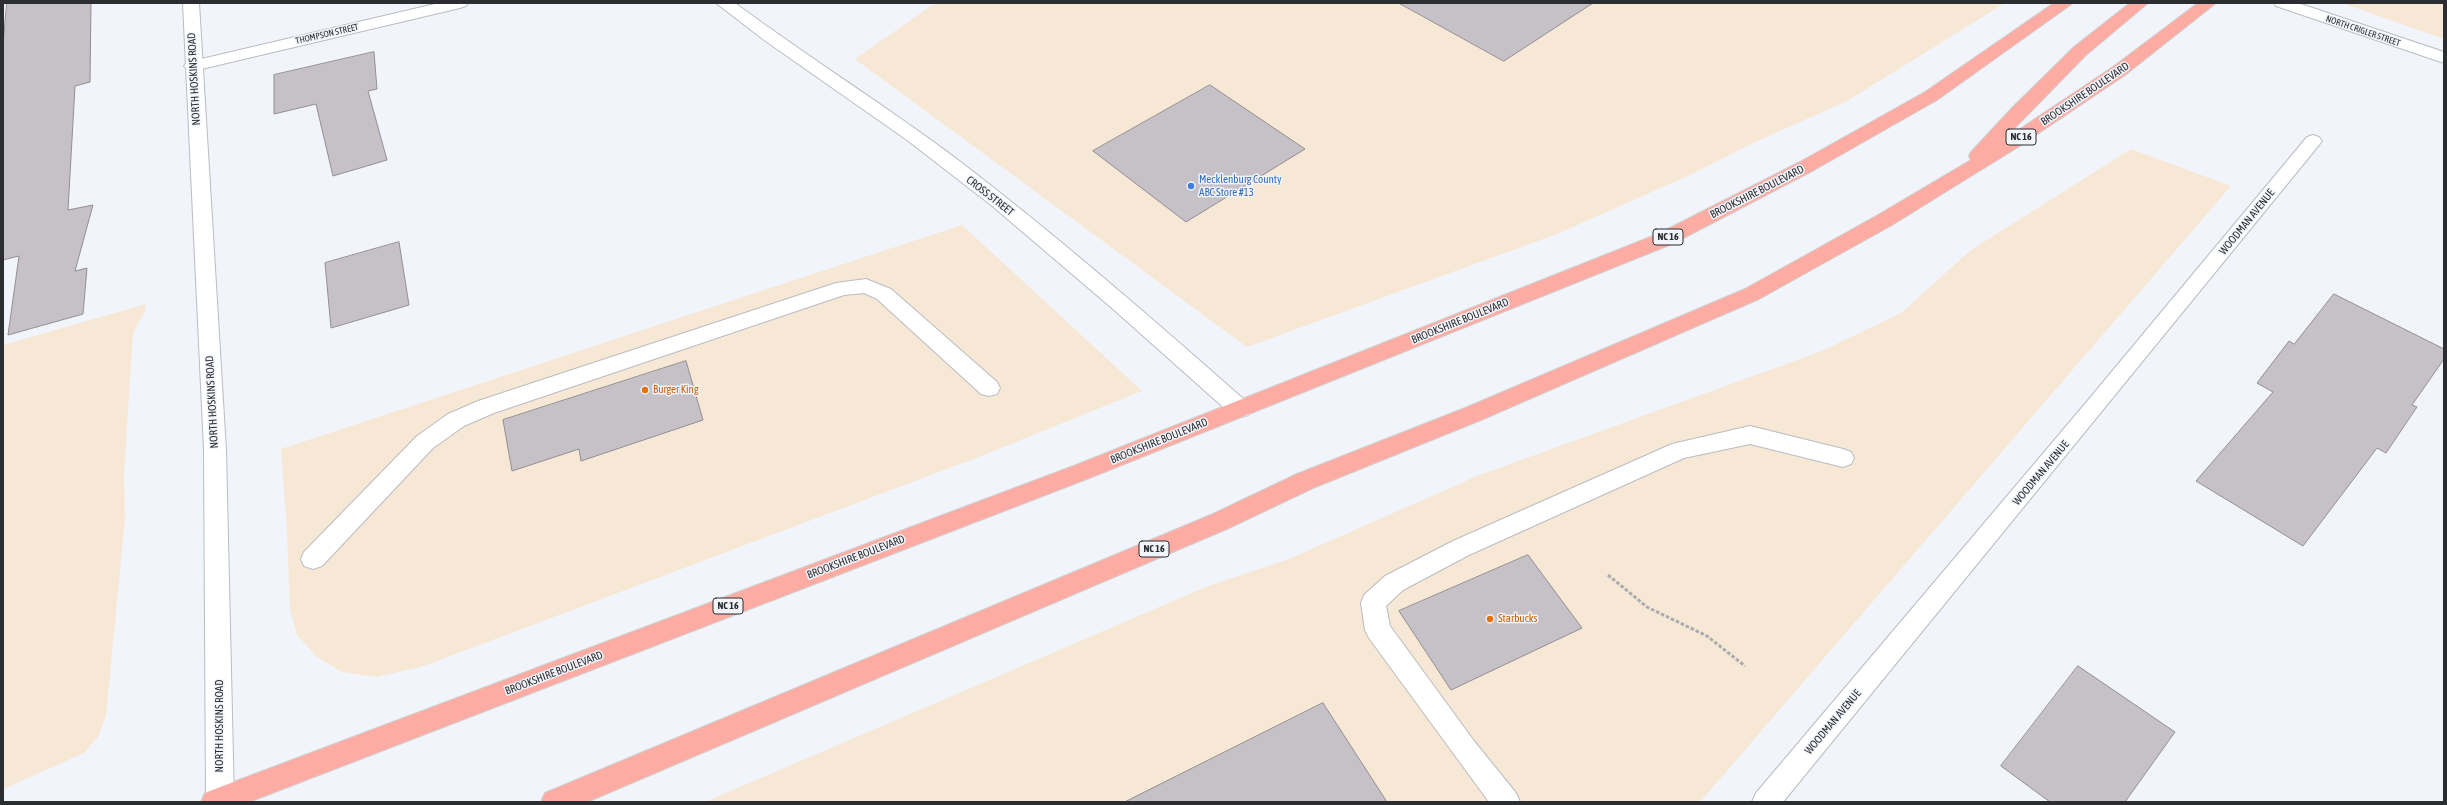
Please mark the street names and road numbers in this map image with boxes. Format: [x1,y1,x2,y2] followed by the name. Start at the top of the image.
[2324,13,2402,49] street label: NORTH CRIGLER STREET
[294,22,360,46] street label: THOMPSON STREET
[185,32,203,126] street label: NORTH HOSKINS ROAD
[2038,60,2132,128] street label: BROOKSHIRE BOULEVARD
[2006,129,2036,145] road number: NC 16
[1708,163,1806,221] street label: BROOKSHIRE BOULEVARD
[964,173,1016,219] street label: CROSS STREET
[2217,187,2277,257] street label: WOODMAN AVENUE
[1653,229,1683,245] road number: NC 16
[1409,295,1511,347] street label: BROOKSHIRE BOULEVARD
[203,355,221,449] street label: NORTH HOSKINS ROAD
[1108,415,1210,467] street label: BROOKSHIRE BOULEVARD
[2010,438,2072,508] street label: WOODMAN AVENUE
[805,532,907,582] street label: BROOKSHIRE BOULEVARD
[1139,541,1169,557] road number: NC 16
[713,598,743,614] road number: NC 16
[503,648,605,698] street label: BROOKSHIRE BOULEVARD
[213,680,227,772] street label: NORTH HOSKINS ROAD
[1802,687,1864,757] street label: WOODMAN AVENUE

